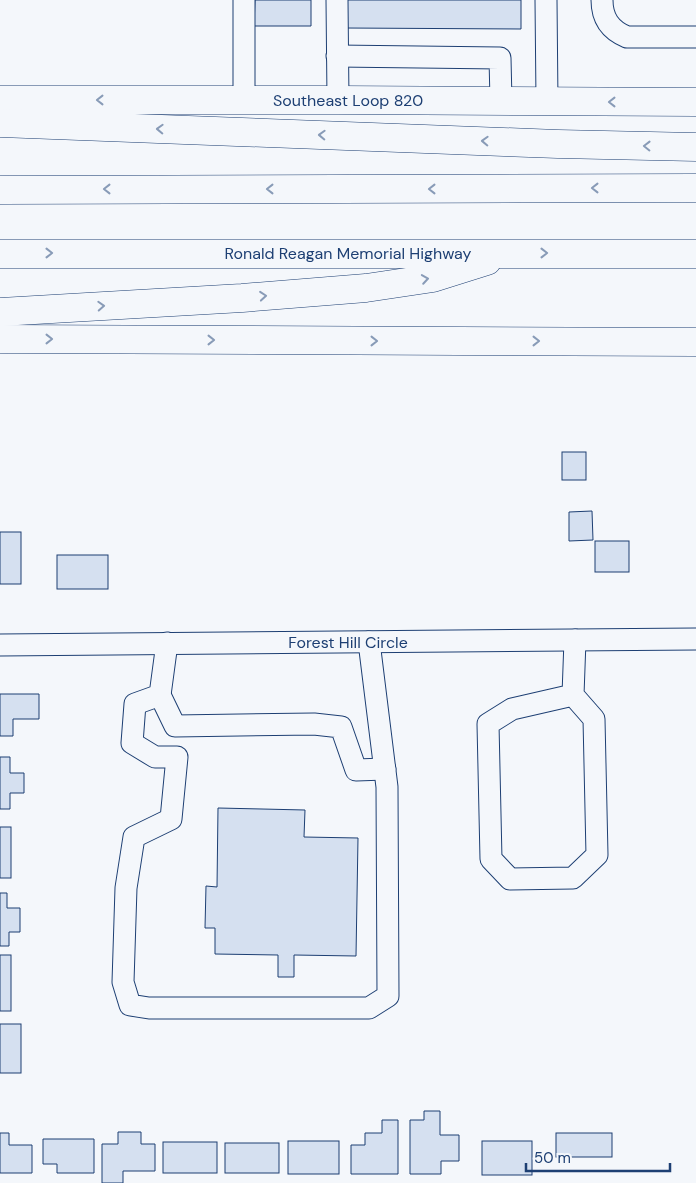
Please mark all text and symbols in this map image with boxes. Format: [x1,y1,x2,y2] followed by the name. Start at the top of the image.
[273,90,423,111] street label: Southeast Loop 820
[96,95,104,105] one-way arrow
[608,97,616,107] one-way arrow
[156,123,164,134] one-way arrow
[318,130,326,140] one-way arrow
[481,136,489,147] one-way arrow
[643,141,651,151] one-way arrow
[591,183,598,193] one-way arrow
[103,184,111,194] one-way arrow
[266,184,274,194] one-way arrow
[428,184,436,194] one-way arrow
[225,243,472,264] street label: Ronald Reagan Memorial Highway
[45,248,53,258] one-way arrow
[540,248,548,258] one-way arrow
[421,274,429,285] one-way arrow
[260,291,268,302] one-way arrow
[97,301,105,312] one-way arrow
[45,334,53,344] one-way arrow
[208,335,215,345] one-way arrow
[370,336,378,346] one-way arrow
[532,336,540,346] one-way arrow
[288,632,408,653] street label: Forest Hill Circle
[526,1140,670,1172] scale bar
[534,1148,571,1168] text: 50 m

